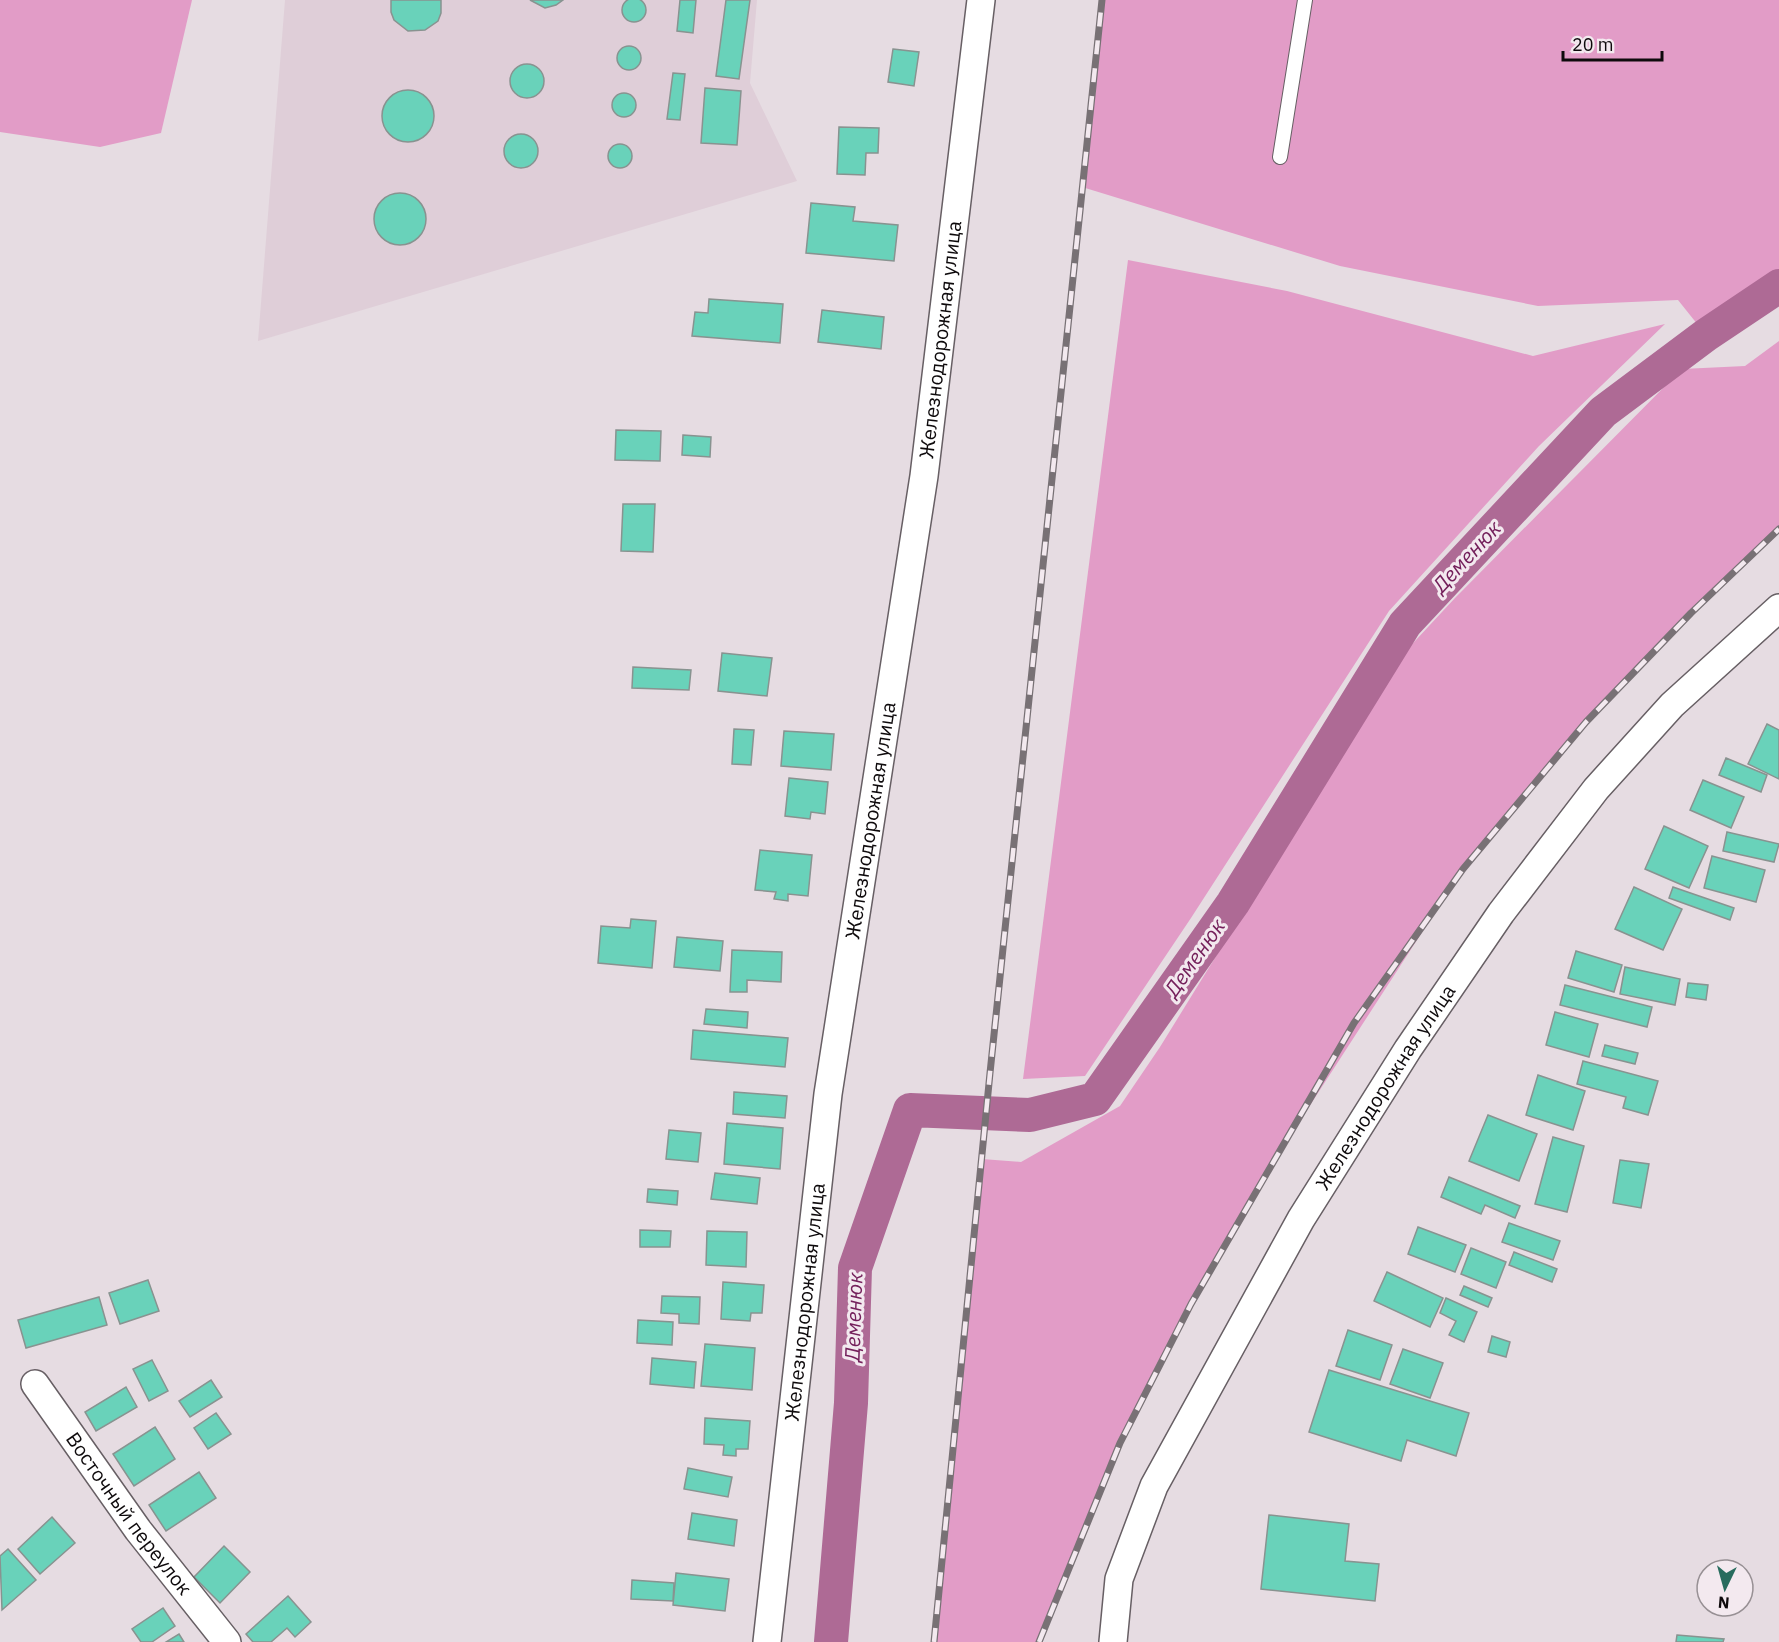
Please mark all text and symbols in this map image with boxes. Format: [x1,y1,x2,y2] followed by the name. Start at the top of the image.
[1563,24,1662,62] scale bar
[1572,33,1614,56] text: 20 m
[912,219,968,460] street label: Железнодорожная улица
[1424,514,1507,600] water label: Деменюк
[838,700,902,941] street label: Железнодорожная улица
[1156,912,1232,1004] water label: Деменюк
[1309,978,1462,1195] street label: Железнодорожная улица
[778,1181,831,1423] street label: Железнодорожная улица
[837,1271,869,1364] water label: Деменюк
[60,1426,198,1600] street label: Восточный переулок
[1695,1558,1755,1618] north arrow
[1717,1592,1730,1613] text: N

